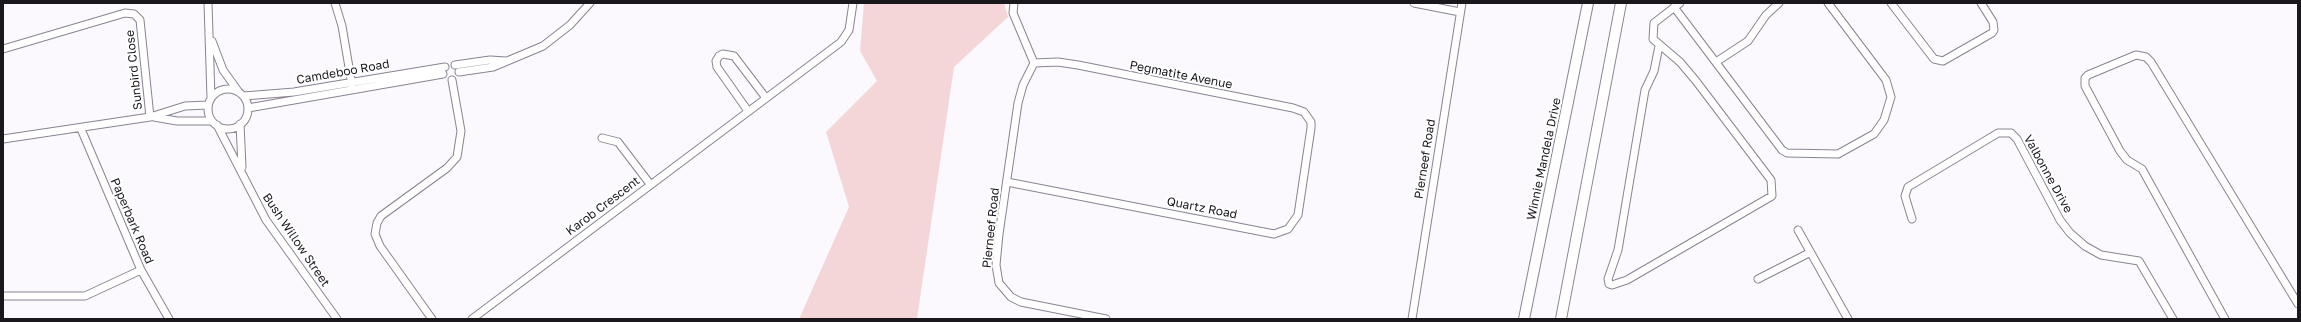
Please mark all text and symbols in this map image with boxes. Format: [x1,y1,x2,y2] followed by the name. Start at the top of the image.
[123,29,145,111] street label: Sunbird Close
[295,57,391,87] street label: Camdeboo Road
[1128,58,1234,92] street label: Pegmatite Avenue
[1524,96,1564,222] street label: Winnie Mandela Drive
[1412,118,1438,200] street label: Pierneef Road
[2021,132,2075,216] street label: Valbonne Drive
[563,174,643,238] street label: Karob Crescent
[107,176,157,266] street label: Paperbark Road
[980,187,1002,269] street label: Pierneef Road
[259,191,333,289] street label: Bush Willow Street
[1166,194,1238,222] street label: Quartz Road

